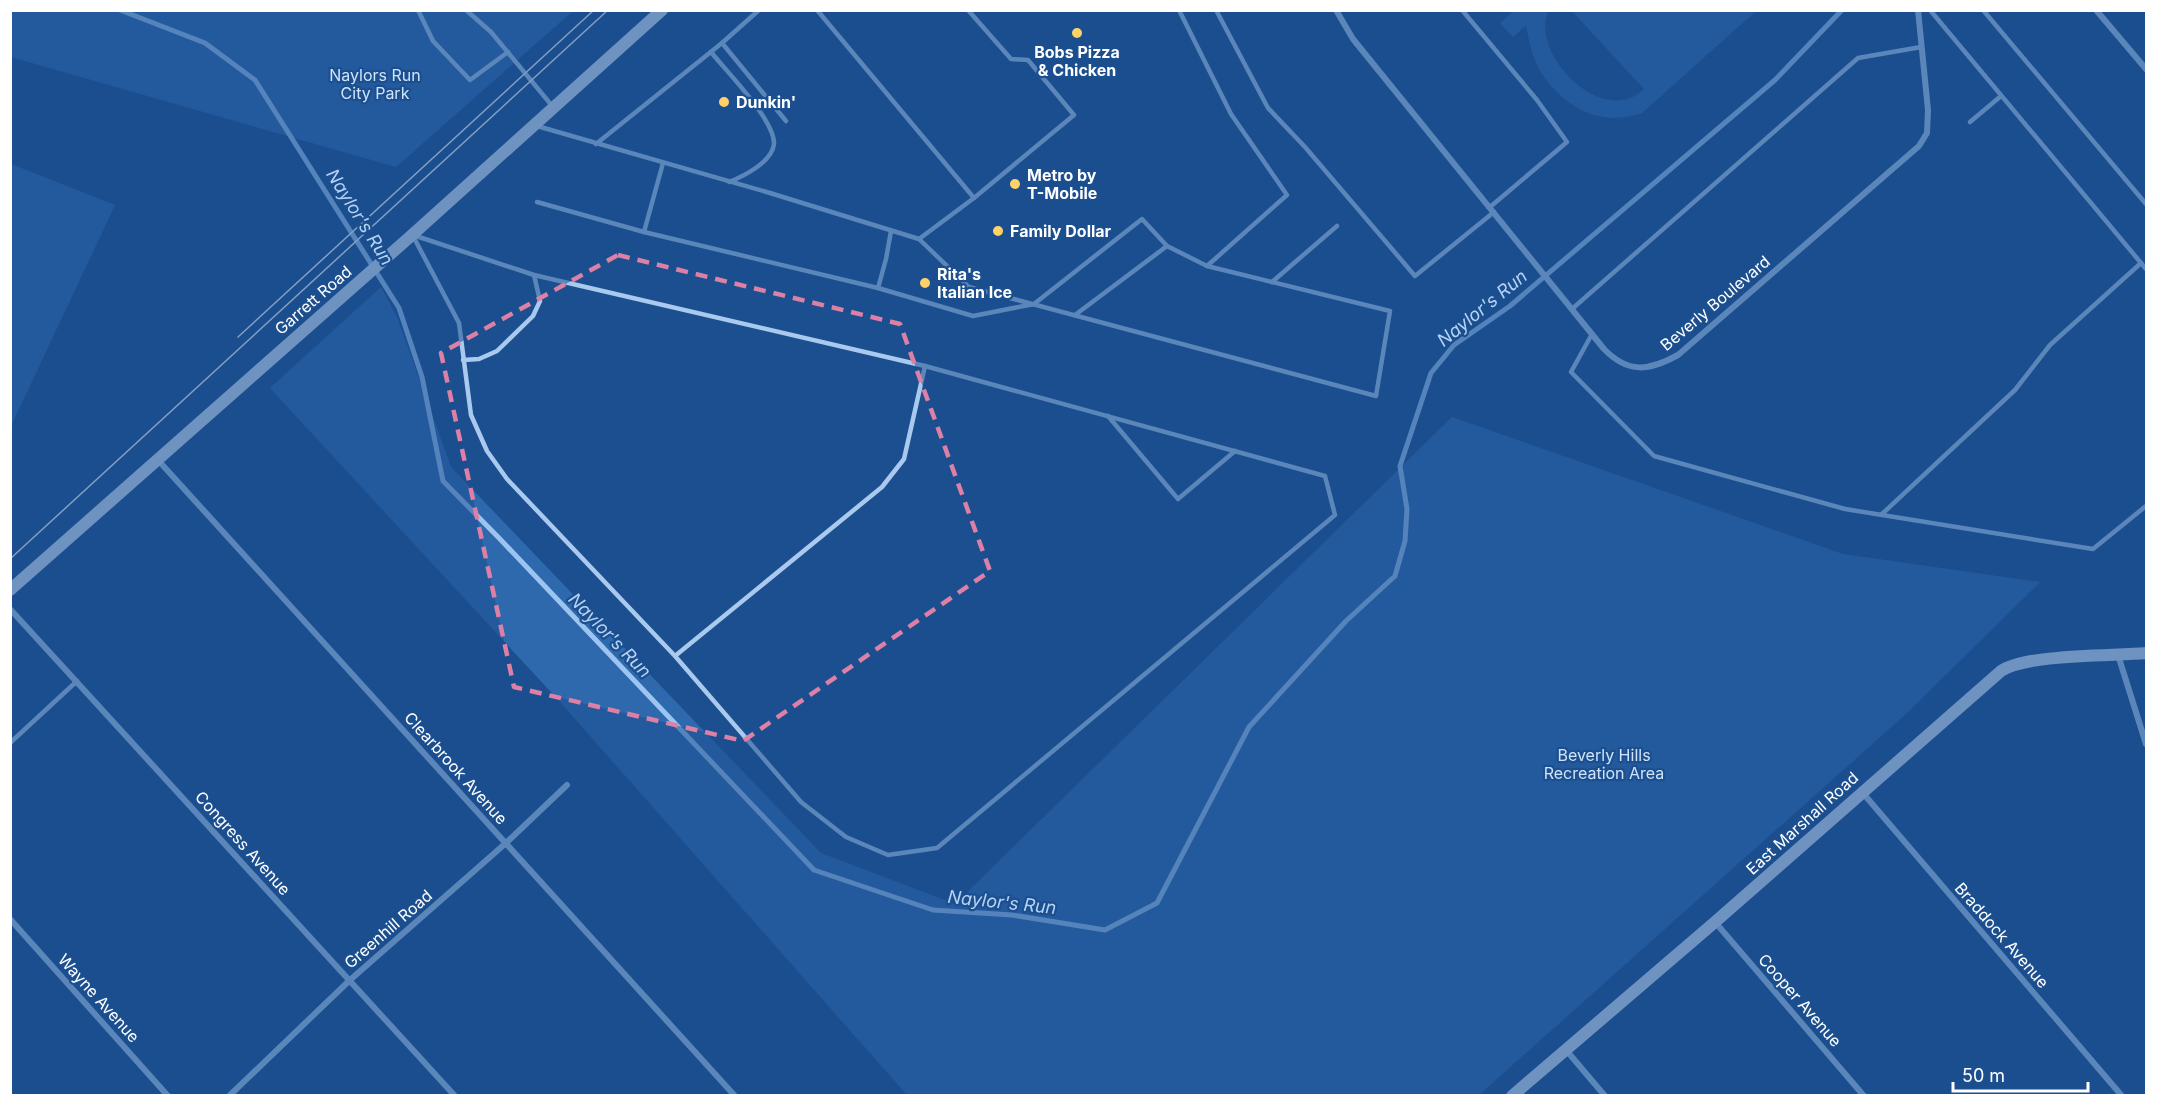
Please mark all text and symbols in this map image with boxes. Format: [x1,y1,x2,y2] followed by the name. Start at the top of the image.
[1070,26,1084,40] marker: Bobs Pizza & Chicken
[1034,42,1120,80] place label: Bobs Pizza & Chicken
[329,65,421,103] park label: Naylors Run City Park
[736,92,796,112] place label: Dunkin'
[717,95,731,109] marker: Dunkin'
[322,165,398,269] water label: Naylor's Run
[1027,165,1097,203] place label: Metro by T-Mobile
[1008,177,1022,191] marker: Metro by T-Mobile
[1010,221,1112,241] place label: Family Dollar
[991,224,1005,238] marker: Family Dollar
[1656,251,1774,355] street label: Beverly Boulevard
[270,261,356,339] street label: Garrett Road
[937,264,1012,302] place label: Rita's Italian Ice
[1433,265,1531,351] water label: Naylor's Run
[918,276,932,290] marker: Rita's Italian Ice
[564,588,656,682] water label: Naylor's Run
[400,708,512,828] street label: Clearbrook Avenue
[1544,745,1664,783] park label: Beverly Hills Recreation Area
[1742,767,1862,879] street label: East Marshall Road
[191,787,295,899] street label: Congress Avenue
[1951,878,2053,992] street label: Braddock Avenue
[340,885,436,973] street label: Greenhill Road
[947,886,1057,918] water label: Naylor's Run
[1754,949,1846,1051] street label: Cooper Avenue
[54,950,144,1046] street label: Wayne Avenue
[1953,1055,2088,1093] scale bar
[1962,1065,2005,1086] text: 50 m

